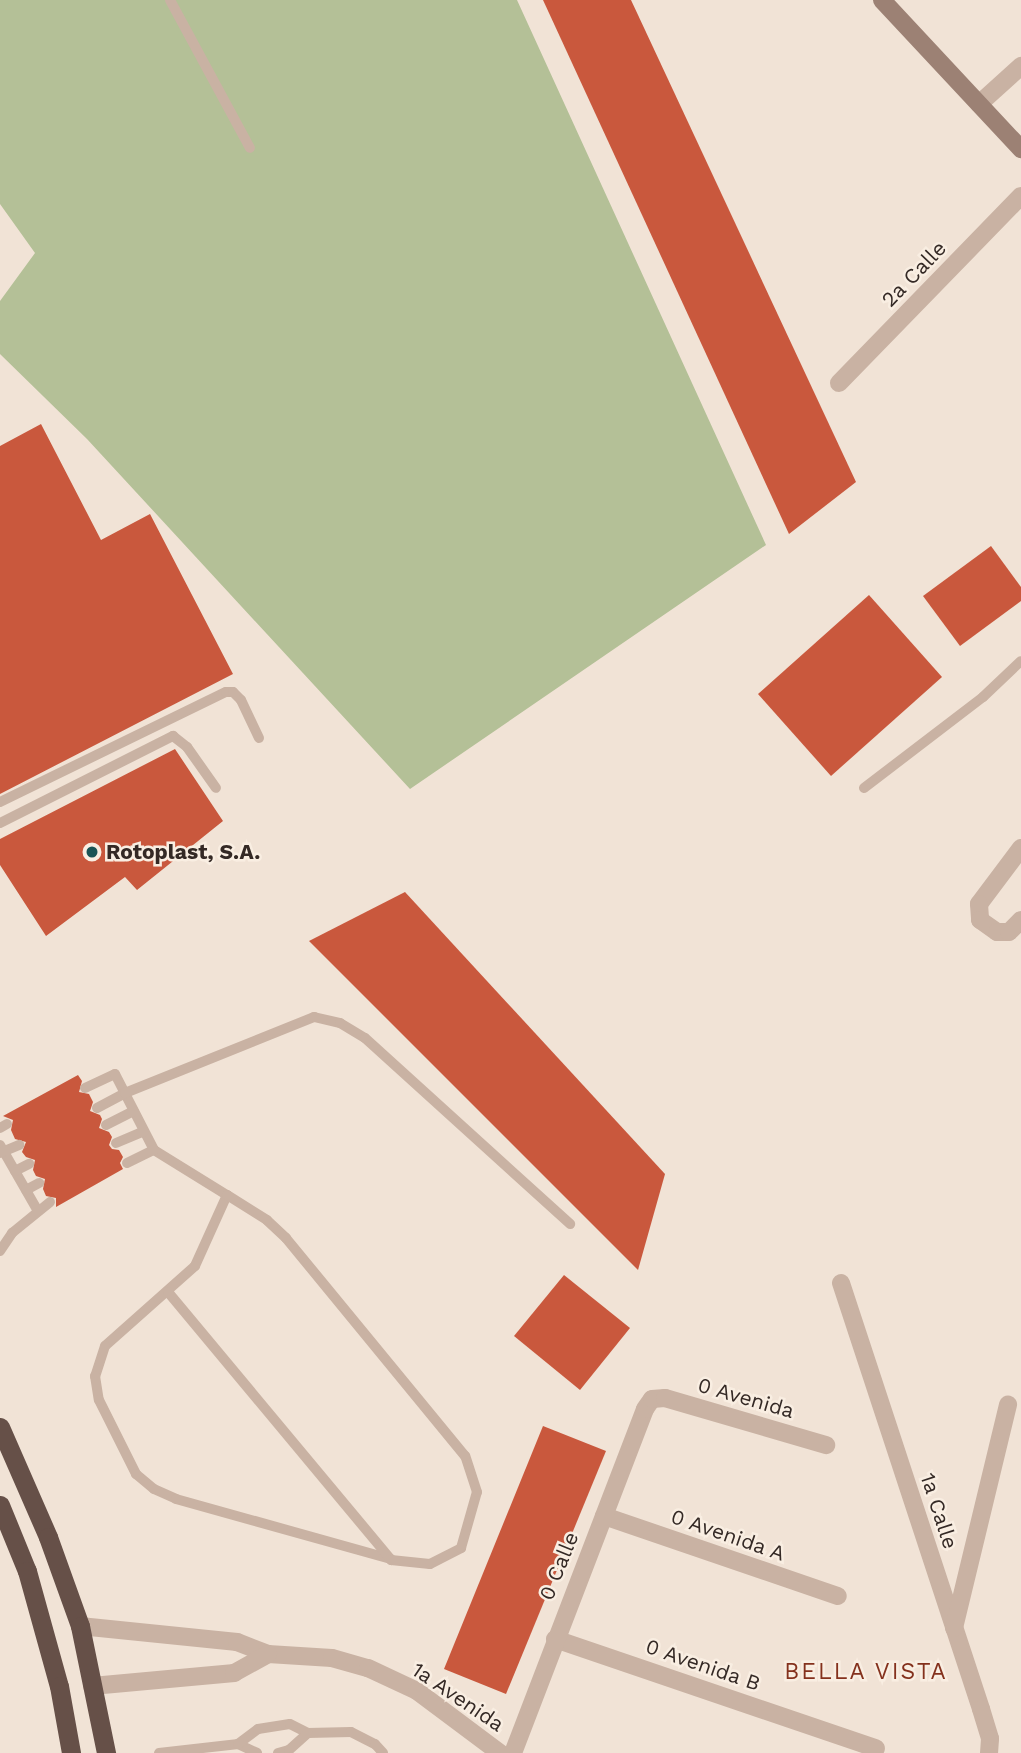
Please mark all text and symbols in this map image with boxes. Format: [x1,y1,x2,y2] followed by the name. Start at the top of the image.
[876,236,952,312] street label: 2a Calle
[106,839,260,865] place label: Rotoplast, S.A.
[84,844,100,860] marker: Rotoplast, S.A.
[694,1372,798,1424] street label: 0 Avenida
[915,1470,963,1552] street label: 1a Calle
[667,1503,789,1567] street label: 0 Avenida A
[534,1528,584,1604] street label: 0 Calle
[642,1633,764,1697] street label: 0 Avenida B
[407,1657,509,1737] street label: 1a Avenida
[785,1658,947,1686] district label: BELLA VISTA

